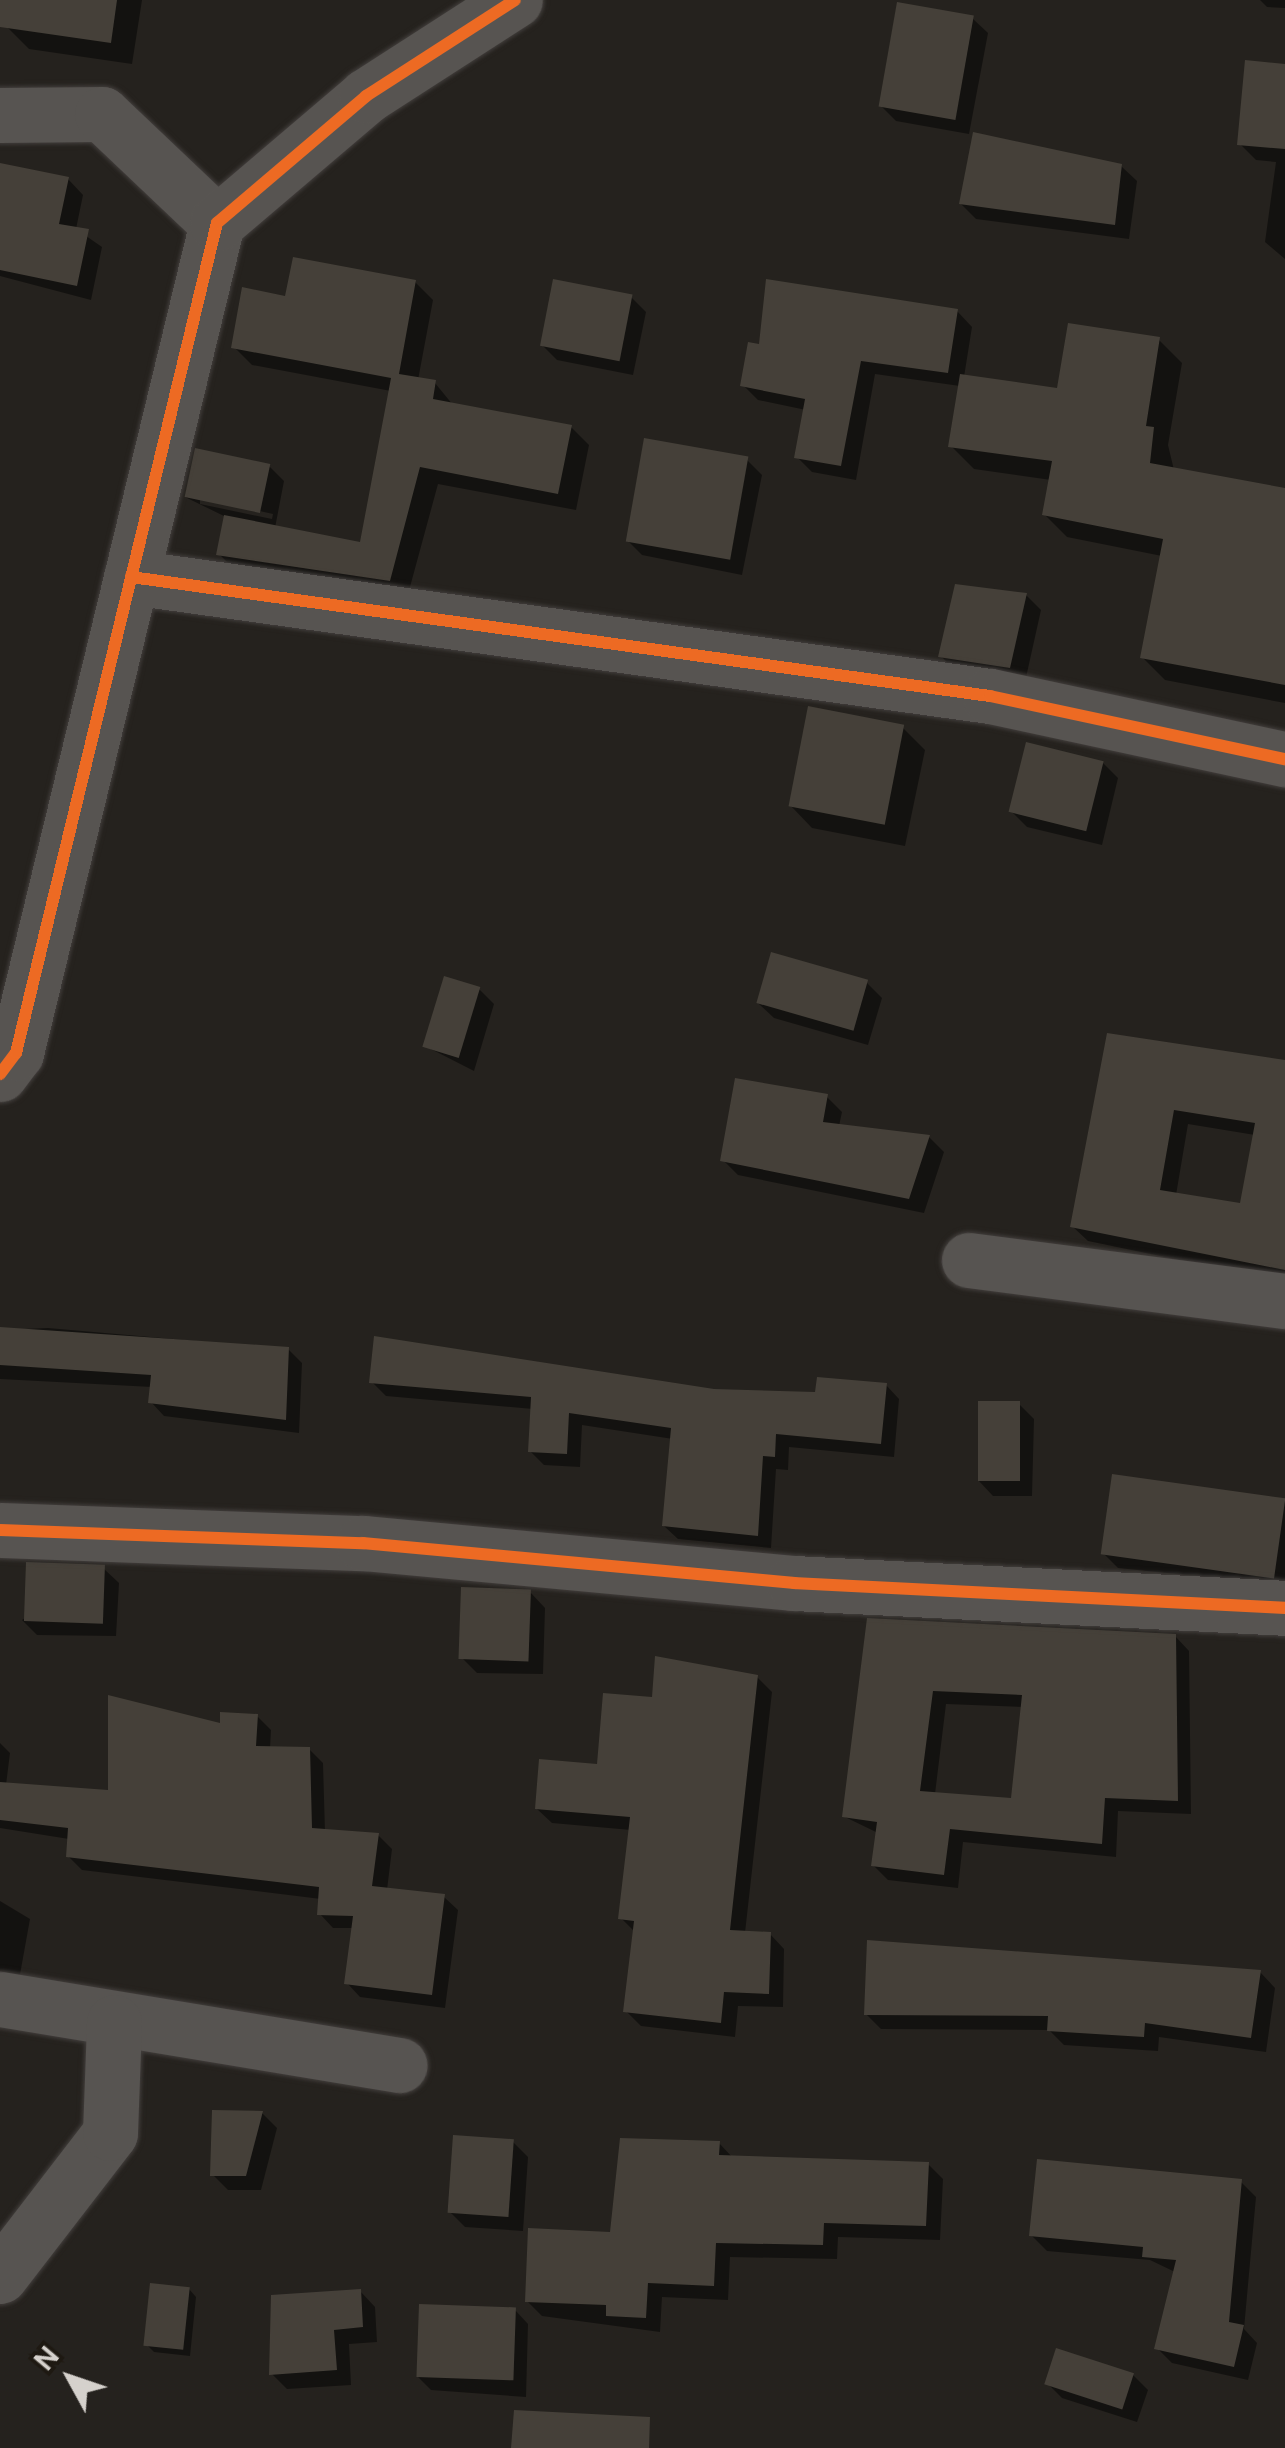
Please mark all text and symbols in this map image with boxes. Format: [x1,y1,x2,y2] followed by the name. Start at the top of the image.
[20,2328,120,2428] north arrow
[26,2339,67,2378] text: N

